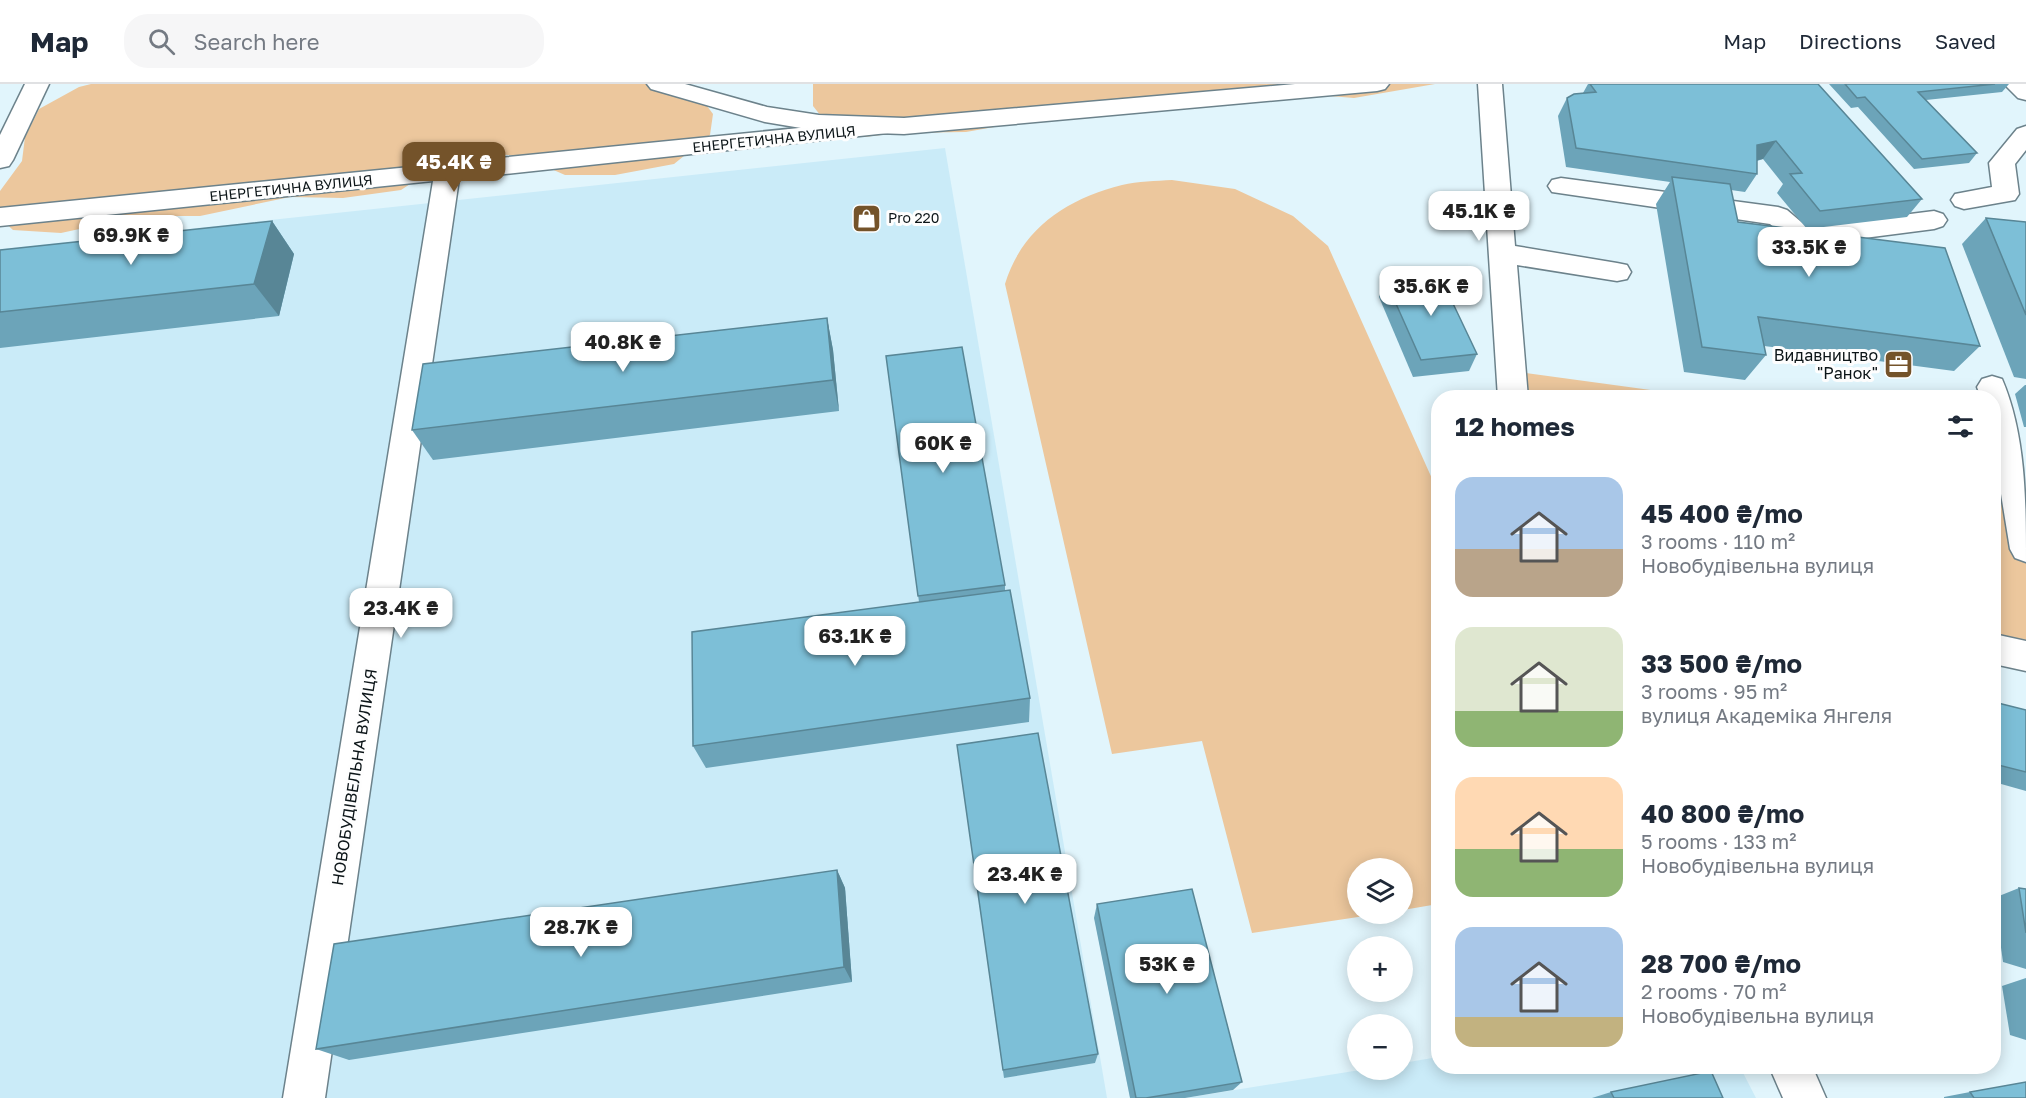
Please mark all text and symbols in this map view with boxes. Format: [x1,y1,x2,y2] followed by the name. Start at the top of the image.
[124,14,544,68] search box
[30,25,88,58] text: Map
[145,25,178,58] icon: search
[193,28,319,55] text: Search here
[1723,28,1766,54] text: Map
[1799,28,1902,54] text: Directions
[1935,28,1996,54] text: Saved
[691,121,856,156] street label: ЕНЕРГЕТИЧНА ВУЛИЦЯ
[399,142,509,193] pin: 45.4K ₴
[416,149,492,173] text: 45.4K ₴
[208,170,373,205] street label: ЕНЕРГЕТИЧНА ВУЛИЦЯ
[1424,191,1534,242] pin: 45.1K ₴
[1442,198,1516,222] text: 45.1K ₴
[851,202,883,234] shop icon: Pro 220
[888,209,939,226] place label: Pro 220
[76,215,186,266] pin: 69.9K ₴
[93,222,169,246] text: 69.9K ₴
[1754,227,1864,278] pin: 33.5K ₴
[1772,234,1846,258] text: 33.5K ₴
[1376,266,1486,317] pin: 35.6K ₴
[1393,273,1469,297] text: 35.6K ₴
[568,322,678,373] pin: 40.8K ₴
[585,329,661,353] text: 40.8K ₴
[1774,345,1878,383] place label: Видавництво "Ранок"
[1883,348,1915,380] office icon: Видавництво "Ранок"
[1944,410,1977,443] icon: filters
[1455,411,1575,442] text: 12 homes
[901,423,985,474] pin: 60K ₴
[914,430,972,454] text: 60K ₴
[1641,498,1803,529] text: 45 400 ₴/mo
[1503,501,1575,573] icon: home
[1641,529,1795,553] text: 3 rooms · 110 m²
[1641,553,1874,577] text: Новобудівельна вулиця
[346,588,456,639] pin: 23.4K ₴
[364,595,439,619] text: 23.4K ₴
[800,616,910,667] pin: 63.1K ₴
[818,623,892,647] text: 63.1K ₴
[1641,648,1802,679] text: 33 500 ₴/mo
[1503,651,1575,723] icon: home
[327,667,381,887] street label: НОВОБУДІВЕЛЬНА ВУЛИЦЯ
[1641,679,1787,703] text: 3 rooms · 95 m²
[1641,703,1892,727] text: вулиця Академіка Янгеля
[1641,798,1804,829] text: 40 800 ₴/mo
[1503,801,1575,873] icon: home
[1641,829,1797,853] text: 5 rooms · 133 m²
[1641,853,1874,877] text: Новобудівельна вулиця
[970,854,1080,905] pin: 23.4K ₴
[1347,858,1413,1080] map controls
[1347,858,1413,924] button: layers
[988,861,1063,885] text: 23.4K ₴
[526,907,636,958] pin: 28.7K ₴
[544,914,618,938] text: 28.7K ₴
[1347,936,1413,1002] button: +
[1125,944,1209,995] pin: 53K ₴
[1641,948,1801,979] text: 28 700 ₴/mo
[1139,951,1195,975] text: 53K ₴
[1503,951,1575,1023] icon: home
[1641,979,1786,1003] text: 2 rooms · 70 m²
[1641,1003,1874,1027] text: Новобудівельна вулиця
[1347,1014,1413,1080] button: −

